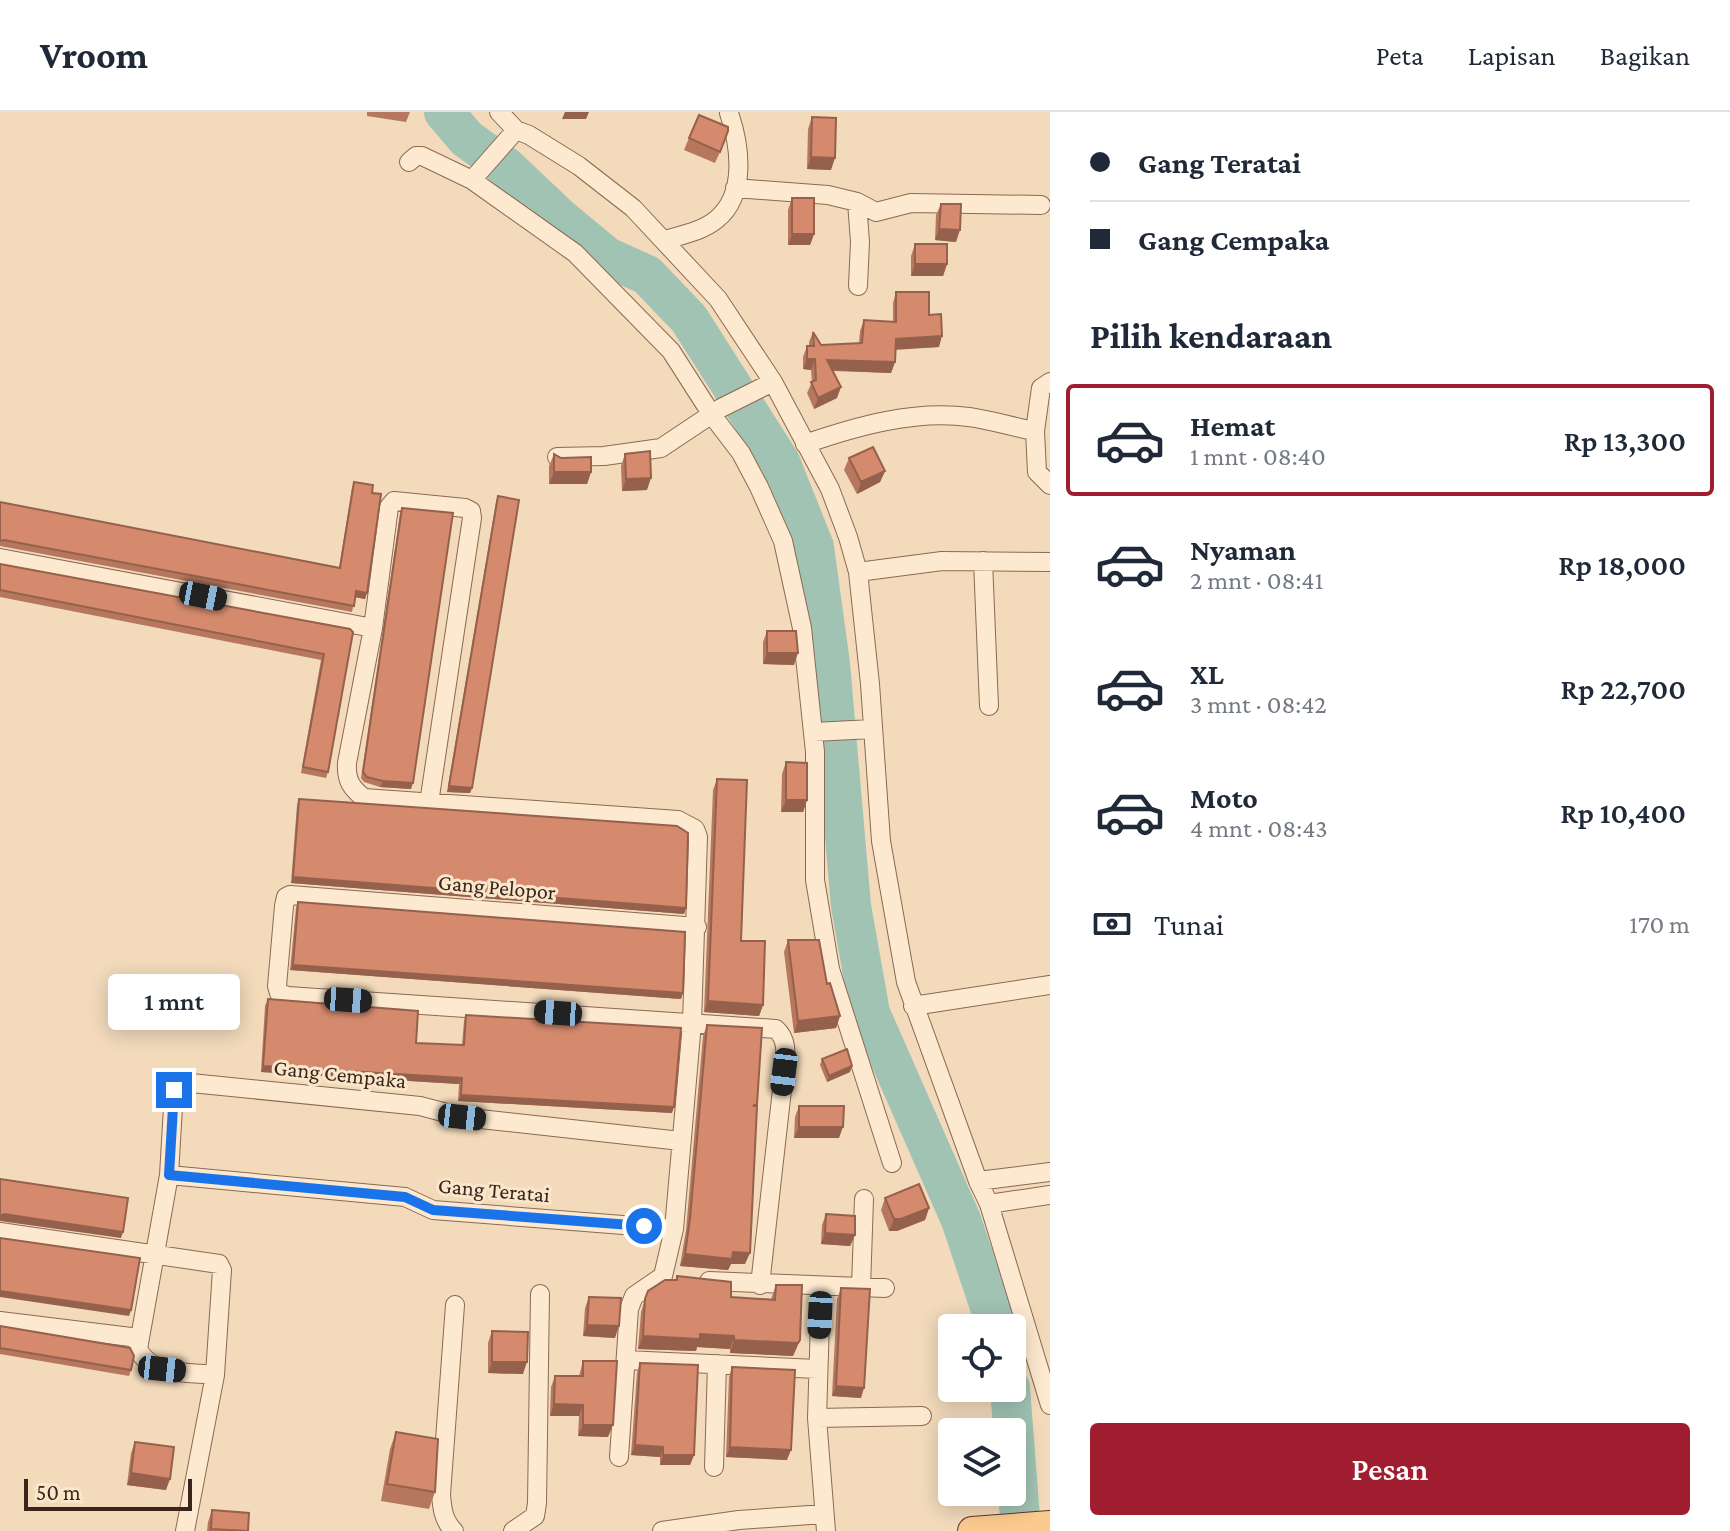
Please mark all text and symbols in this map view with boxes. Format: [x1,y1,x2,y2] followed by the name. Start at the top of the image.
[40,34,148,76] text: Vroom
[1376,40,1424,71] text: Peta
[1468,40,1556,71] text: Lapisan
[1600,40,1690,71] text: Bagikan
[1138,146,1301,179] text: Gang Teratai
[1138,223,1329,256] text: Gang Cempaka
[1090,316,1332,356] text: Pilih kendaraan
[1094,404,1166,476] icon: car
[1190,409,1275,442] text: Hemat
[1564,424,1686,457] text: Rp 13,300
[1190,442,1326,471] text: 1 mnt · 08:40
[1094,528,1166,600] icon: car
[1190,533,1296,566] text: Nyaman
[1558,548,1686,581] text: Rp 18,000
[1190,566,1323,595] text: 2 mnt · 08:41
[177,580,229,612] car
[1094,652,1166,724] icon: car
[1190,657,1224,690] text: XL
[1561,672,1686,705] text: Rp 22,700
[1190,690,1327,719] text: 3 mnt · 08:42
[1094,776,1166,848] icon: car
[1190,781,1258,814] text: Moto
[1560,796,1686,829] text: Rp 10,400
[1190,814,1328,843] text: 4 mnt · 08:43
[437,869,557,905] street label: Gang Pelopor
[1090,902,1134,946] icon: cash
[1154,908,1224,941] text: Tunai
[1629,910,1690,939] text: 170 m
[108,974,240,1030] callout: 1 mnt
[323,986,373,1014] car
[144,987,204,1016] text: 1 mnt
[533,999,583,1027] car
[769,1047,799,1097] car
[272,1055,408,1093] street label: Gang Cempaka
[156,1072,192,1108] route end
[437,1103,487,1131] car
[437,1173,551,1207] street label: Gang Teratai
[626,1208,662,1244] route start
[807,1290,833,1340] car
[938,1314,1026,1506] map controls
[938,1314,1026,1402] button: locate
[137,1355,187,1383] car
[938,1418,1026,1506] button: layers
[1090,1423,1690,1515] button: Pesan
[24,1475,192,1511] scale bar
[36,1480,81,1505] text: 50 m

